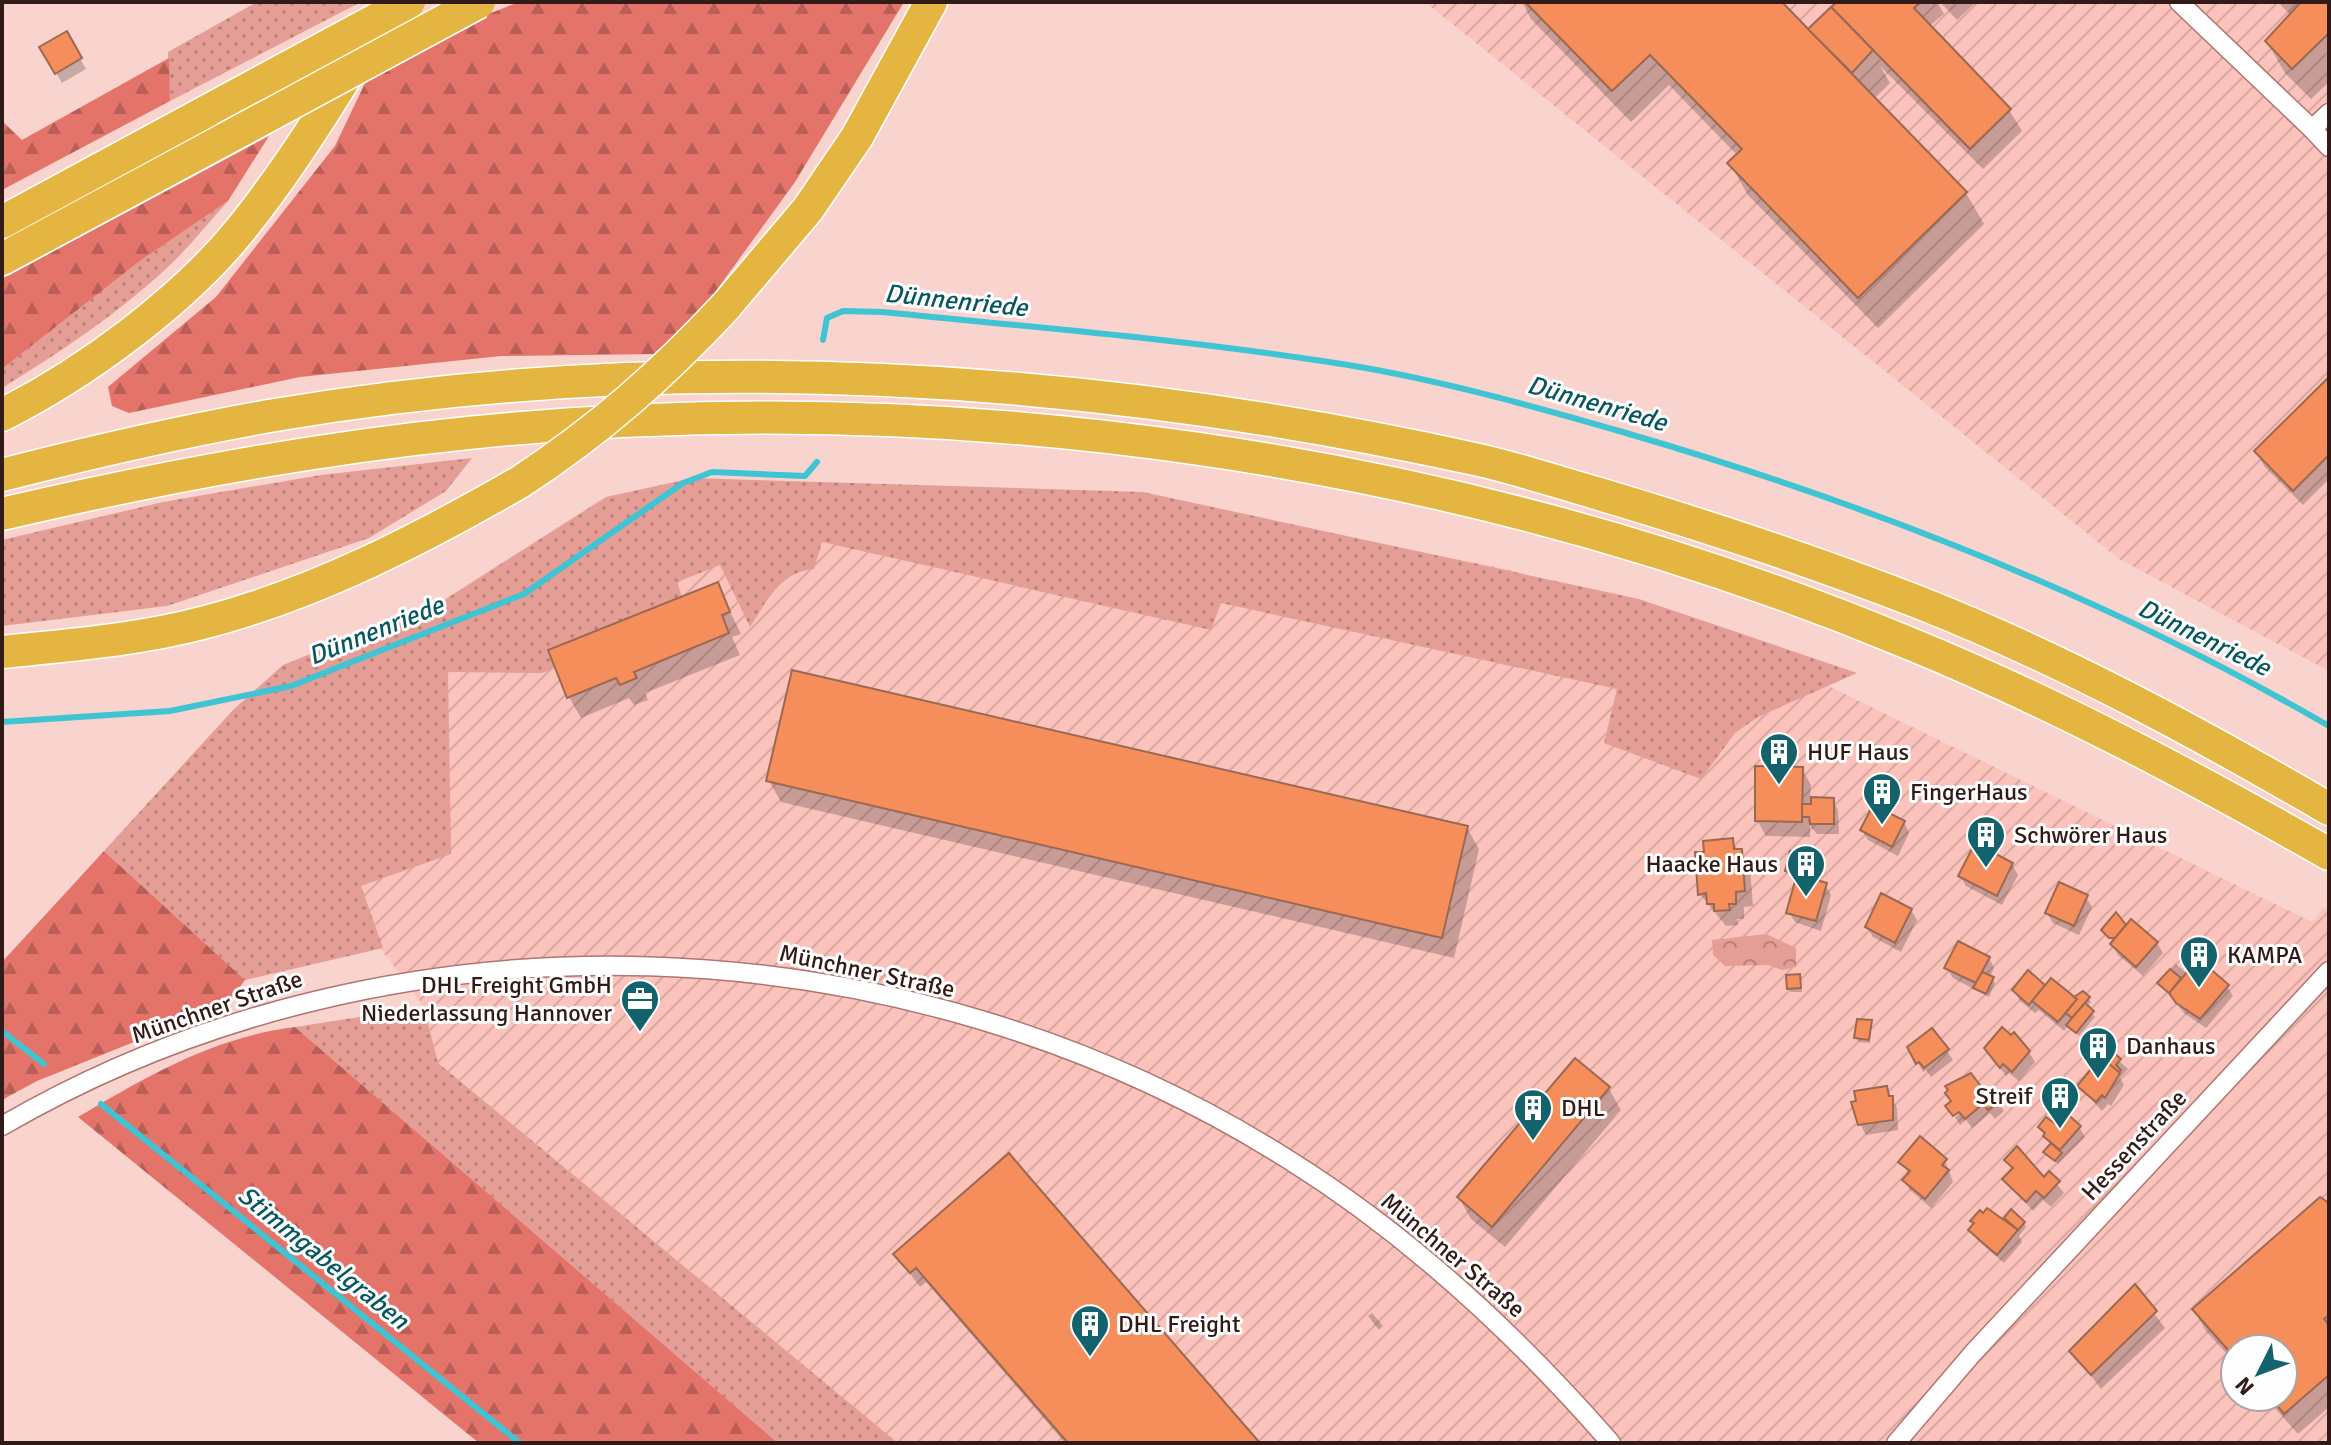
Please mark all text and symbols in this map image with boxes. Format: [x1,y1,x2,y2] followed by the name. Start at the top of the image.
[883,278,1031,325] water label: Dünnenriede
[1524,369,1672,440] water label: Dünnenriede
[303,589,450,673] water label: Dünnenriede
[2132,592,2277,685] water label: Dünnenriede
[1758,731,1800,786] building icon: HUF Haus
[1807,737,1909,767] place label: HUF Haus
[1861,771,1903,826] building icon: FingerHaus
[1910,777,2028,807] place label: FingerHaus
[1965,814,2007,869] building icon: Schwörer Haus
[2014,820,2167,850] place label: Schwörer Haus
[1785,843,1827,898] building icon: Haacke Haus
[1645,849,1778,879] place label: Haacke Haus
[2178,934,2220,989] building icon: KAMPA
[776,938,958,1004] street label: Münchner Straße
[2227,940,2303,970] place label: KAMPA
[128,964,306,1050] street label: Münchner Straße
[361,970,612,1028] place label: DHL Freight GmbH Niederlassung Hannover
[619,978,661,1033] office icon: DHL Freight GmbH Niederlassung Hannover
[2077,1025,2119,1080] building icon: Danhaus
[2126,1031,2215,1061] place label: Danhaus
[2039,1075,2081,1130] building icon: Streif
[1975,1081,2033,1111] place label: Streif
[2075,1083,2193,1207] street label: Hessenstraße
[1512,1087,1554,1142] building icon: DHL
[1561,1093,1605,1123] place label: DHL
[231,1179,416,1337] water label: Stimmgabelgraben
[1375,1186,1531,1324] street label: Münchner Straße
[1069,1303,1111,1358] building icon: DHL Freight
[1118,1309,1240,1339] place label: DHL Freight
[2219,1333,2299,1413] north arrow
[2229,1371,2260,1401] text: N

